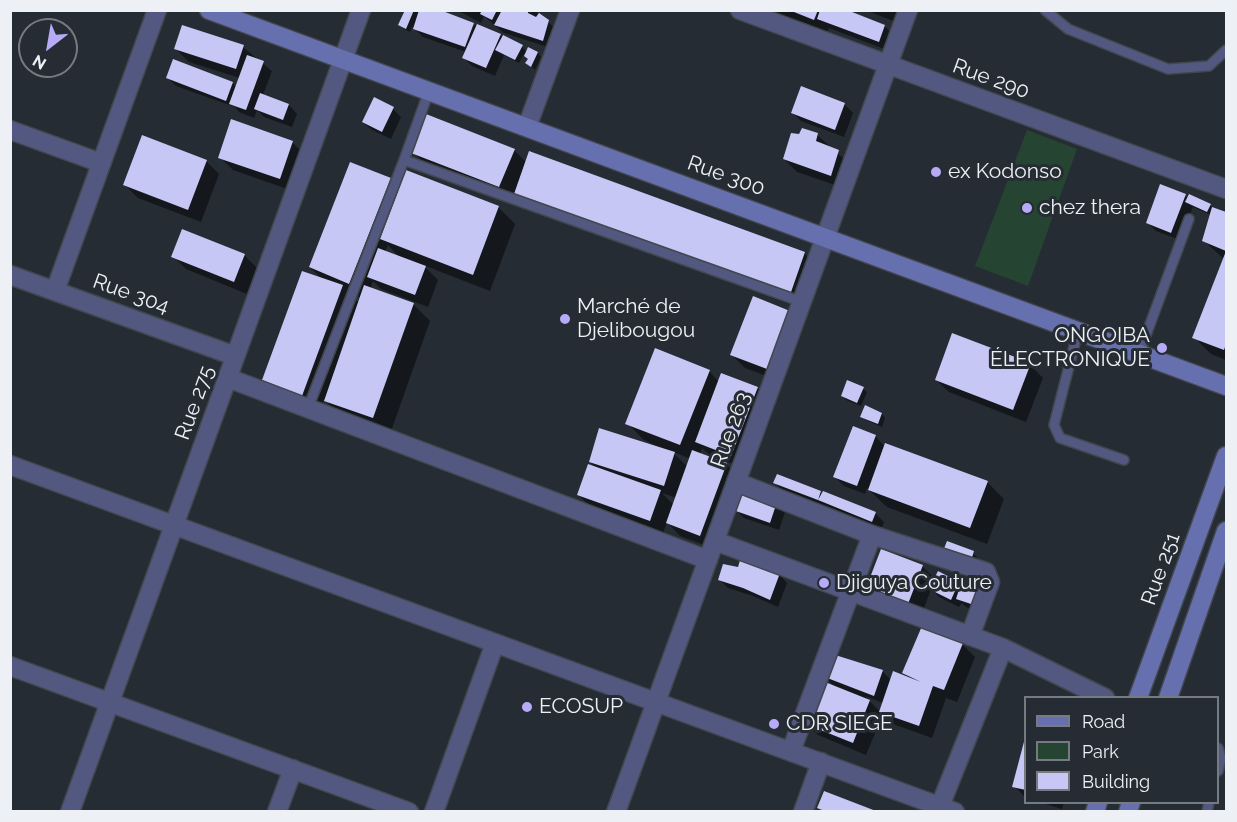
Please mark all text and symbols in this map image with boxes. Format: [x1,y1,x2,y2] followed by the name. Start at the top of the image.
[18,18,78,78] north arrow
[29,51,50,73] text: N
[949,54,1033,104] street label: Rue 290
[684,150,768,202] street label: Rue 300
[948,159,1062,185] place label: ex Kodonso
[929,165,943,179] marker: ex Kodonso
[1039,195,1141,221] place label: chez thera
[1020,201,1034,215] marker: chez thera
[89,269,173,319] street label: Rue 304
[577,294,695,344] place label: Marché de Djelibougou
[558,312,572,326] marker: Marché de Djelibougou
[990,323,1150,373] place label: ONGOIBA ÉLECTRONIQUE
[1155,341,1169,355] marker: ONGOIBA ÉLECTRONIQUE
[170,363,220,443] street label: Rue 275
[706,389,756,471] street label: Rue 263
[1136,529,1186,609] street label: Rue 251
[836,570,992,596] place label: Djiguya Couture
[817,576,831,590] marker: Djiguya Couture
[539,694,623,720] place label: ECOSUP
[1024,696,1219,804] legend
[520,700,534,714] marker: ECOSUP
[786,711,893,737] place label: CDR SIEGE
[1082,711,1125,732] text: Road
[767,717,781,731] marker: CDR SIEGE
[1082,741,1119,762] text: Park
[1082,771,1150,792] text: Building

